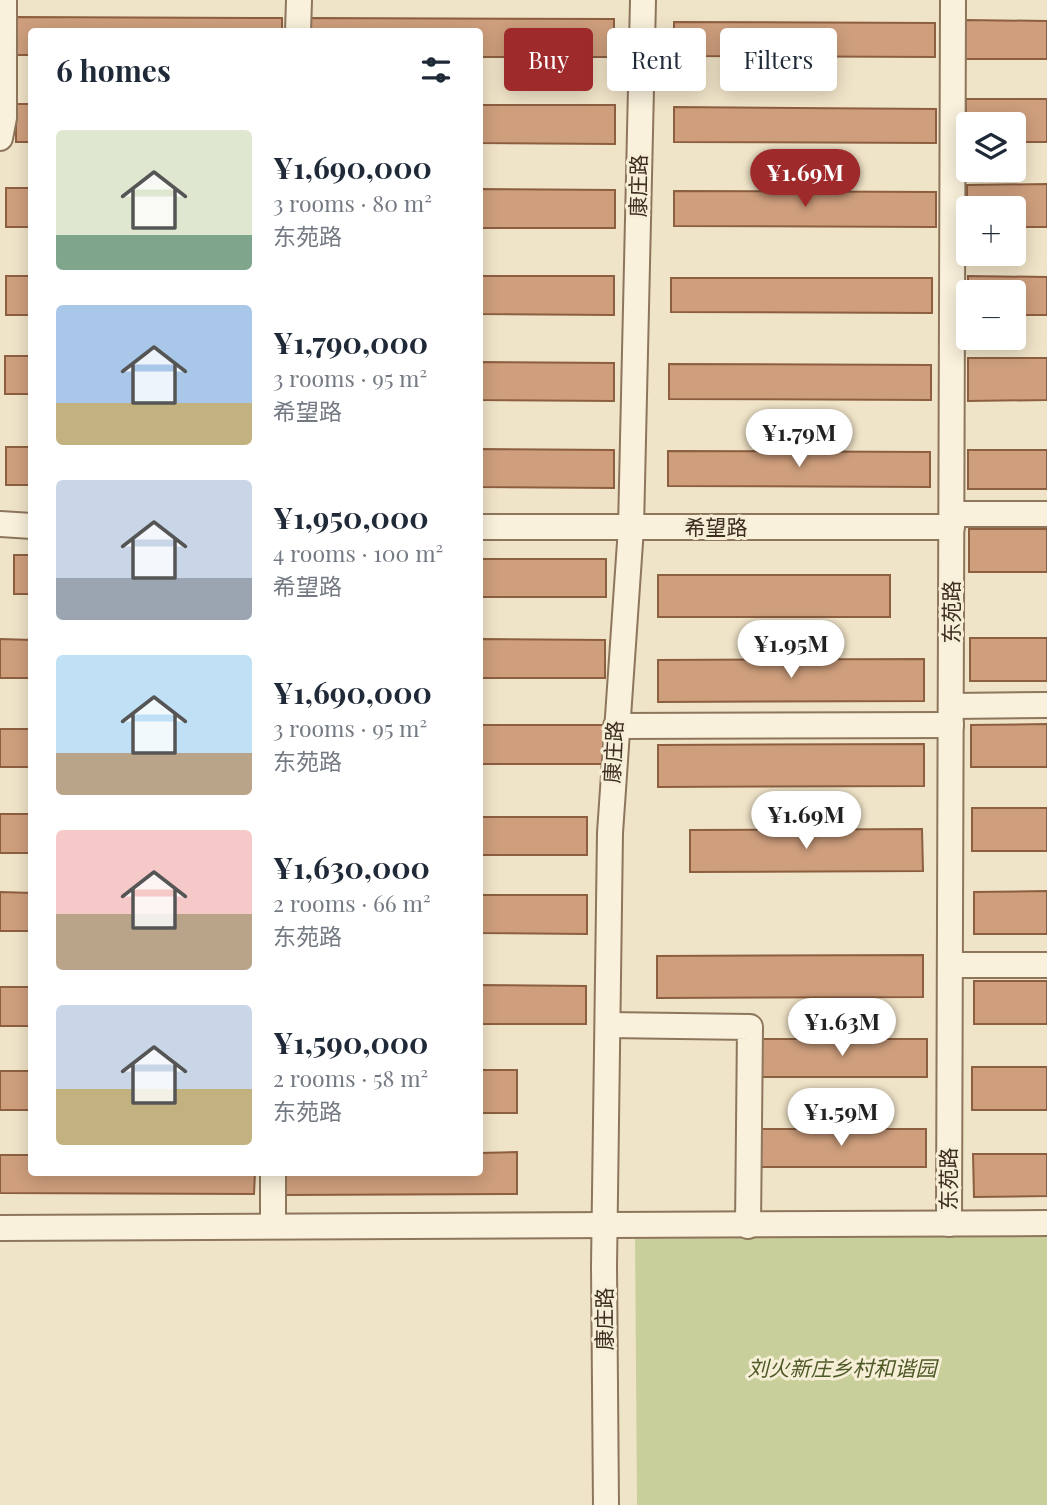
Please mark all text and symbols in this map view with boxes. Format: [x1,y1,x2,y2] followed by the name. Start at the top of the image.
[504,28,593,91] chip: Buy
[607,28,706,91] chip: Rent
[720,28,837,91] chip: Filters
[56,50,171,90] text: 6 homes
[417,51,455,89] icon: filters
[956,112,1026,350] map controls
[956,112,1026,182] button: layers
[273,147,432,187] text: ¥1,690,000
[748,150,862,209] pin: ¥1.69M
[622,154,652,218] street label: 康庄路
[766,156,844,187] text: ¥1.69M
[112,158,196,242] icon: home
[273,187,432,218] text: 3 rooms · 80 m²
[956,196,1026,266] button: +
[273,220,342,251] text: 东苑路
[956,280,1026,350] button: −
[273,322,428,362] text: ¥1,790,000
[112,333,196,417] icon: home
[273,362,427,393] text: 3 rooms · 95 m²
[273,395,342,426] text: 希望路
[742,410,856,469] pin: ¥1.79M
[762,416,836,447] text: ¥1.79M
[273,497,429,537] text: ¥1,950,000
[112,508,196,592] icon: home
[685,512,748,540] street label: 希望路
[273,537,443,568] text: 4 rooms · 100 m²
[273,570,342,601] text: 希望路
[936,581,964,644] street label: 东苑路
[734,620,848,680] pin: ¥1.95M
[753,627,829,658] text: ¥1.95M
[273,672,432,712] text: ¥1,690,000
[112,683,196,767] icon: home
[273,712,427,743] text: 3 rooms · 95 m²
[596,720,628,784] street label: 康庄路
[273,745,342,776] text: 东苑路
[749,792,863,851] pin: ¥1.69M
[767,798,845,829] text: ¥1.69M
[273,847,430,887] text: ¥1,630,000
[112,858,196,942] icon: home
[273,887,431,918] text: 2 rooms · 66 m²
[273,920,342,951] text: 东苑路
[785,998,899,1058] pin: ¥1.63M
[804,1005,880,1036] text: ¥1.63M
[273,1022,428,1062] text: ¥1,590,000
[112,1033,196,1117] icon: home
[273,1062,428,1093] text: 2 rooms · 58 m²
[784,1088,898,1148] pin: ¥1.59M
[273,1095,342,1126] text: 东苑路
[804,1095,878,1126] text: ¥1.59M
[933,1148,961,1211] street label: 东苑路
[589,1288,617,1351] street label: 康庄路
[748,1353,939,1381] park label: 刘火新庄乡村和谐园

